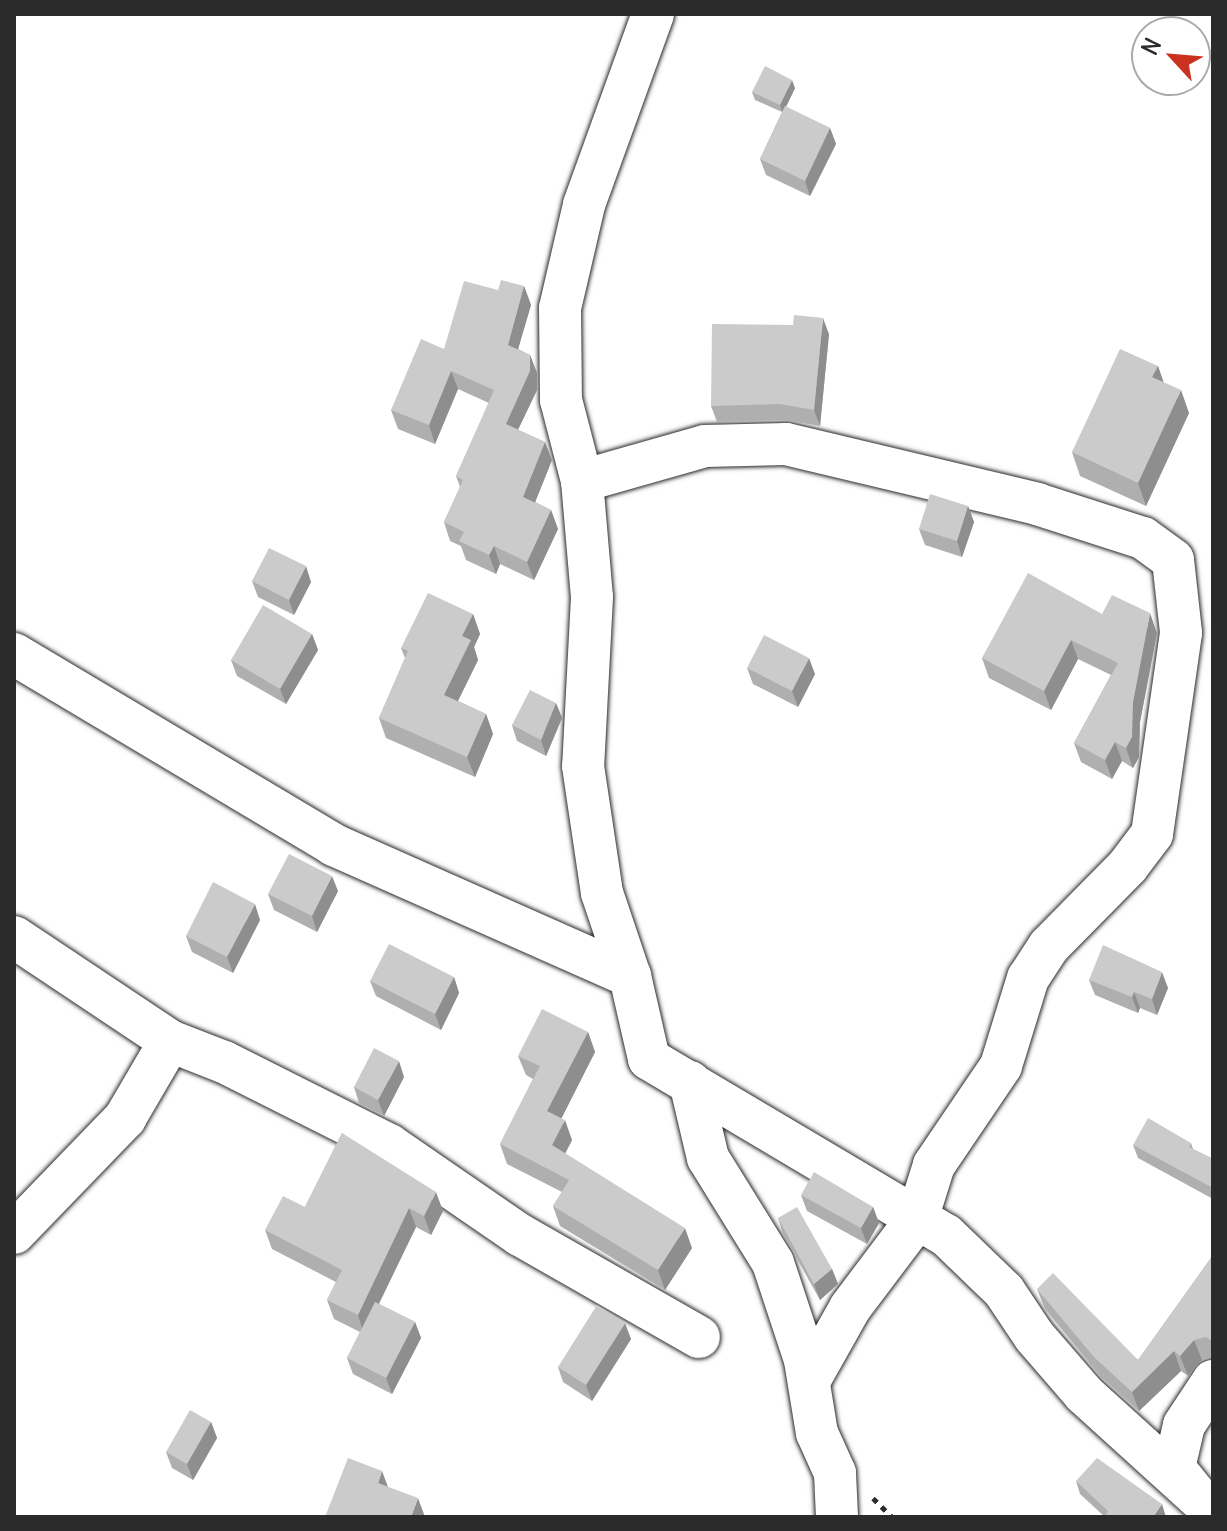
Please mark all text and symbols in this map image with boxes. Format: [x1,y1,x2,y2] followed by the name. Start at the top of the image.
[1131,16,1211,96] north arrow
[1135,33,1167,59] text: N

